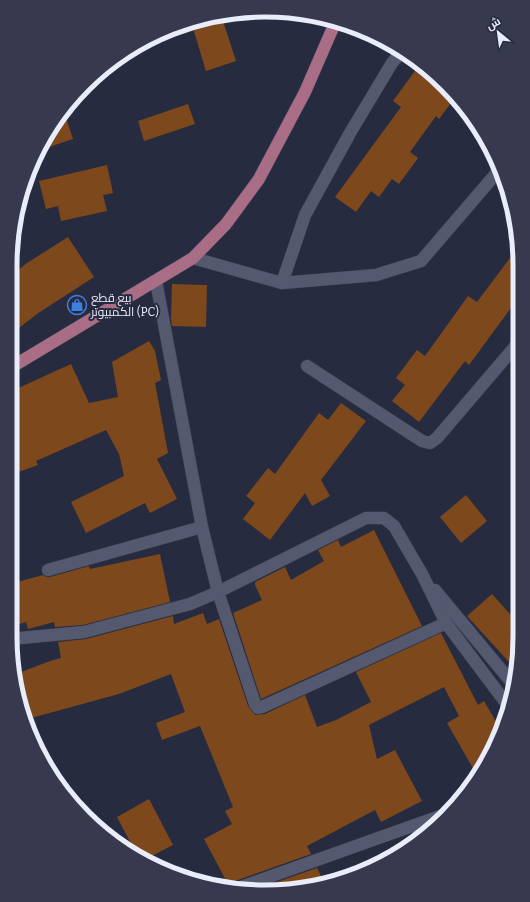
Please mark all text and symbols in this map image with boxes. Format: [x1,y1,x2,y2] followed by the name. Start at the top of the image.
[478,12,518,52] north arrow
[484,15,503,33] text: ش
[90,291,159,319] place label: بيع قطع الكمبيوتر (PC)
[66,294,88,316] shop icon: بيع قطع الكمبيوتر (PC)

